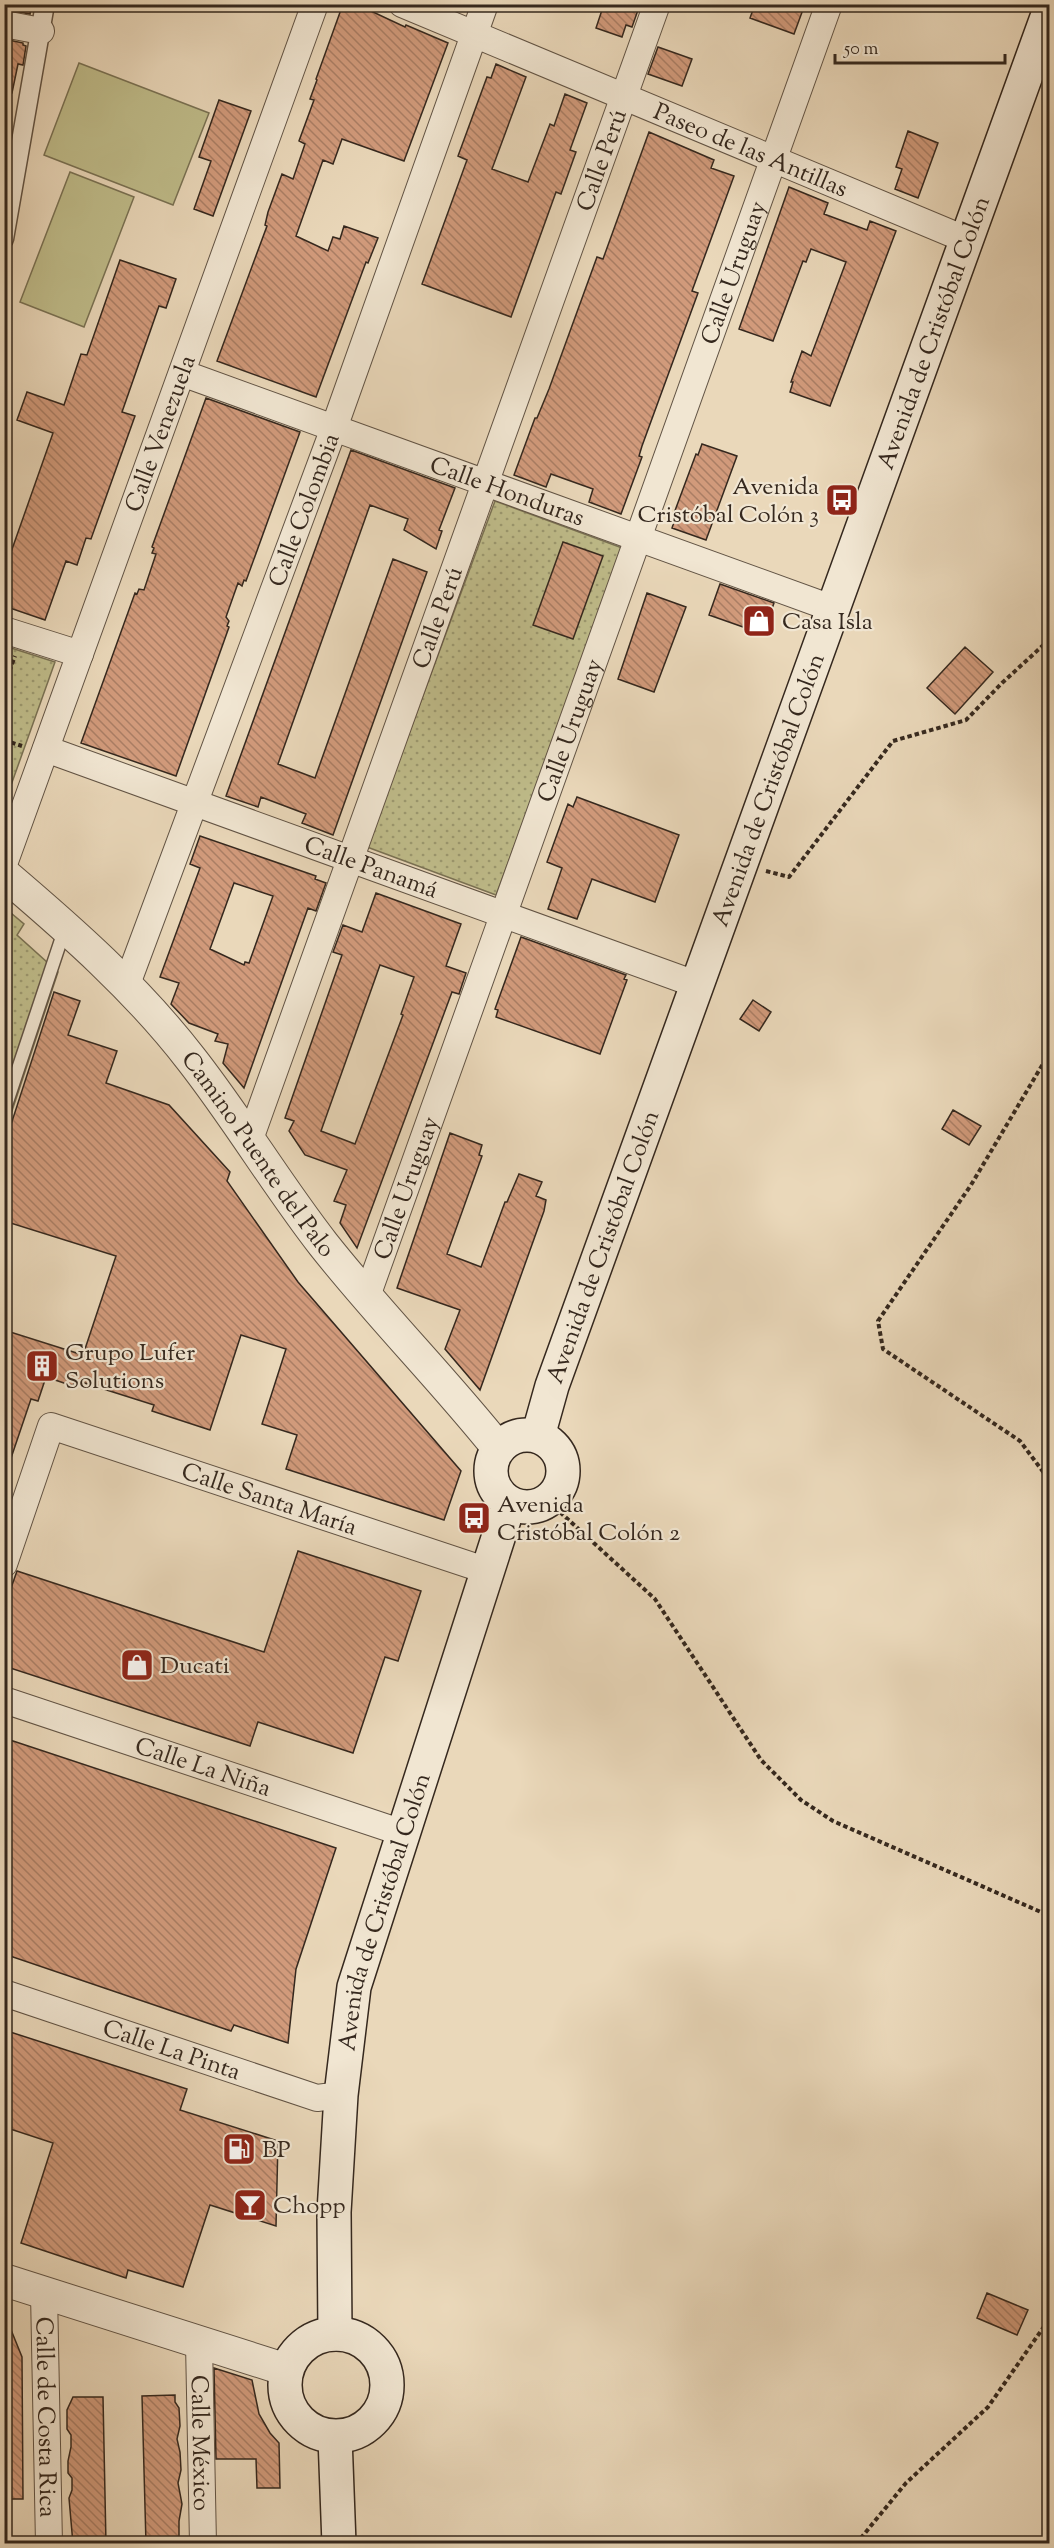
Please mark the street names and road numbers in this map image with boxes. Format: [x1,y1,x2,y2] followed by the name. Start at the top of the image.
[648,96,852,207] street label: Paseo de las Antillas
[569,105,637,216] street label: Calle Perú
[870,192,1000,475] street label: Avenida de Cristóbal Colón
[694,197,776,350] street label: Calle Uruguay
[118,351,206,517] street label: Calle Venezuela
[261,429,350,592] street label: Calle Colombia
[425,449,589,536] street label: Calle Honduras
[405,562,473,674] street label: Calle Perú
[704,649,835,932] street label: Avenida de Cristóbal Colón
[530,654,613,807] street label: Calle Uruguay
[299,829,442,908] street label: Calle Panamá
[172,1045,342,1265] street label: Camino Puente del Palo
[539,1106,669,1389] street label: Avenida de Cristóbal Colón
[366,1112,449,1265] street label: Calle Uruguay
[177,1455,361,1545] street label: Calle Santa María
[130,1730,275,1807] street label: Calle La Niña
[331,1769,441,2053] street label: Avenida de Cristóbal Colón
[98,2012,245,2090] street label: Calle La Pinta
[25,2316,63,2518] street label: Calle de Costa Rica
[181,2375,217,2511] street label: Calle México

